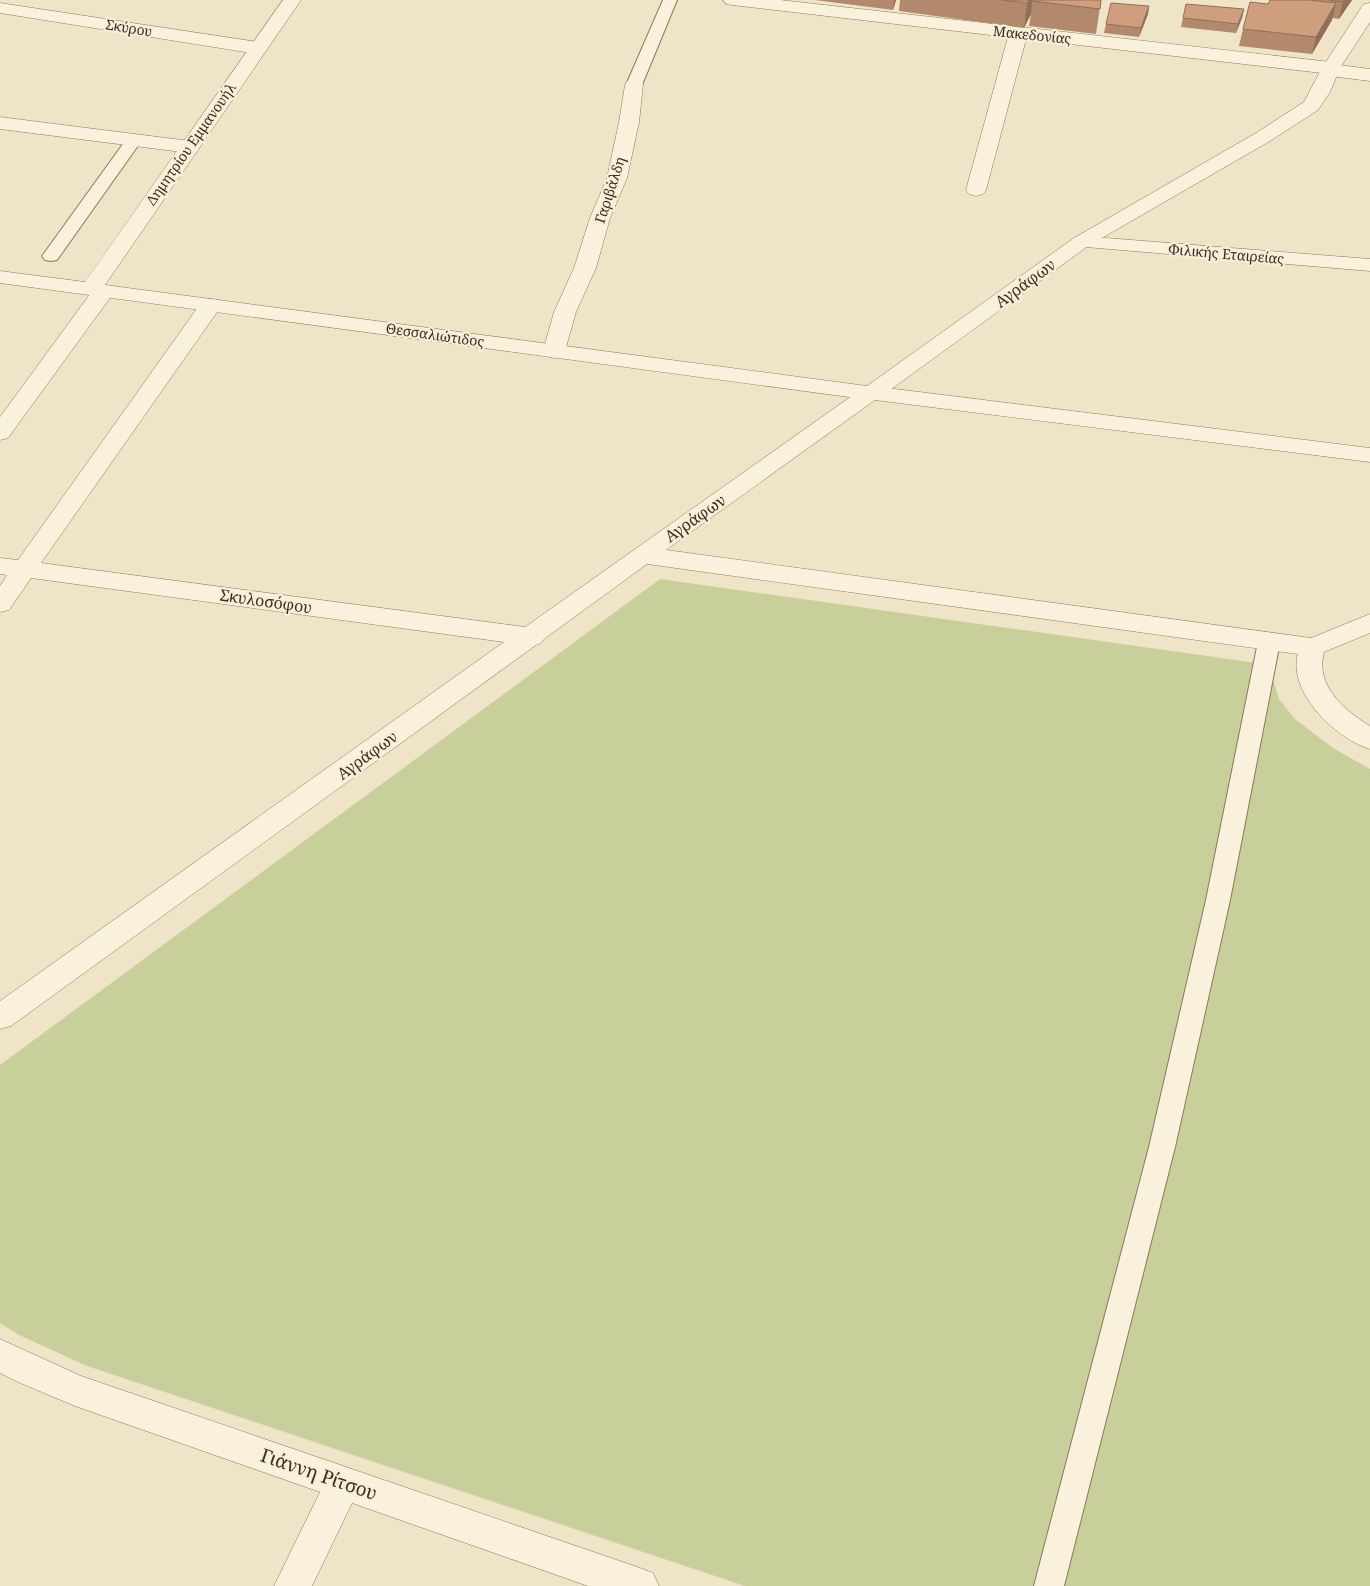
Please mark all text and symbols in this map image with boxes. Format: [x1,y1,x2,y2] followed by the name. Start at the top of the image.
[104,14,154,41] street label: Σκύρου
[992,21,1072,48] street label: Μακεδονίας
[141,78,240,209] street label: Δημητρίου Εμμανουήλ
[590,154,629,226] street label: Γαριβάλδη
[1167,239,1285,268] street label: Φιλικής Εταιρείας
[990,253,1060,313] street label: Αγράφων
[385,318,486,351] street label: Θεσσαλιώτιδος
[660,489,730,547] street label: Αγράφων
[219,584,313,618] street label: Σκυλοσόφου
[332,725,402,785] street label: Αγράφων
[257,1442,381,1506] street label: Γιάννη Ρίτσου

